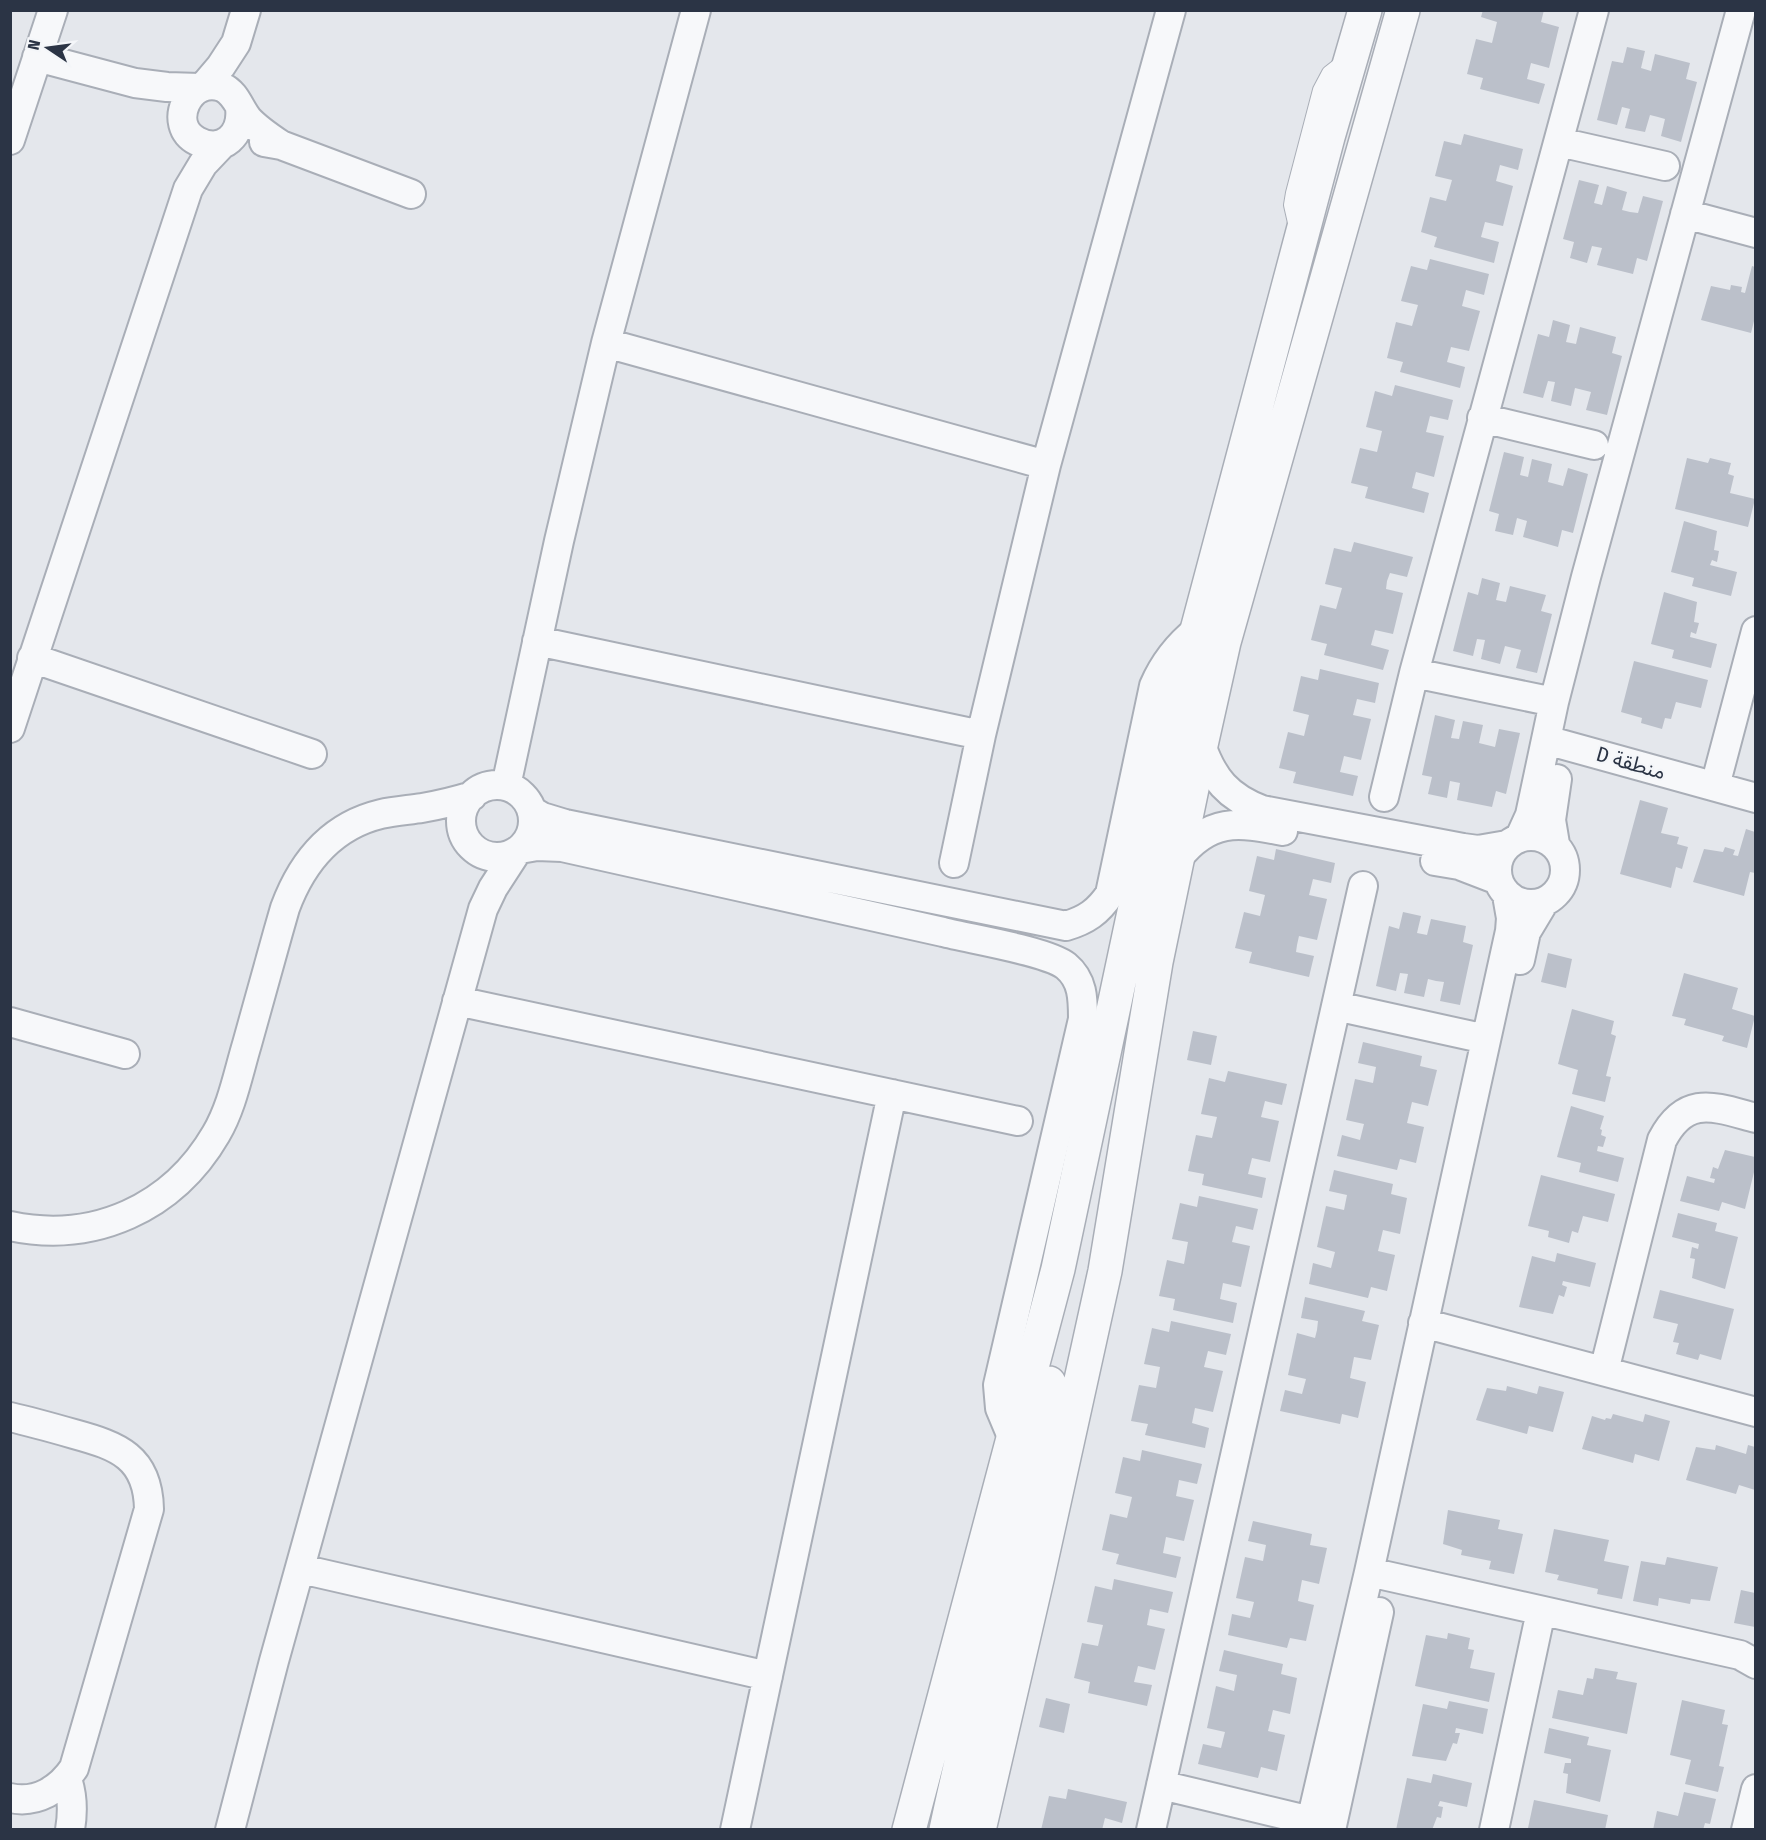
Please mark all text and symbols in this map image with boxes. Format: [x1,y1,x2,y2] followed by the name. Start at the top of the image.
[18,18,78,78] north arrow
[24,38,44,52] text: N
[1593,741,1669,785] street label: D منطقة

